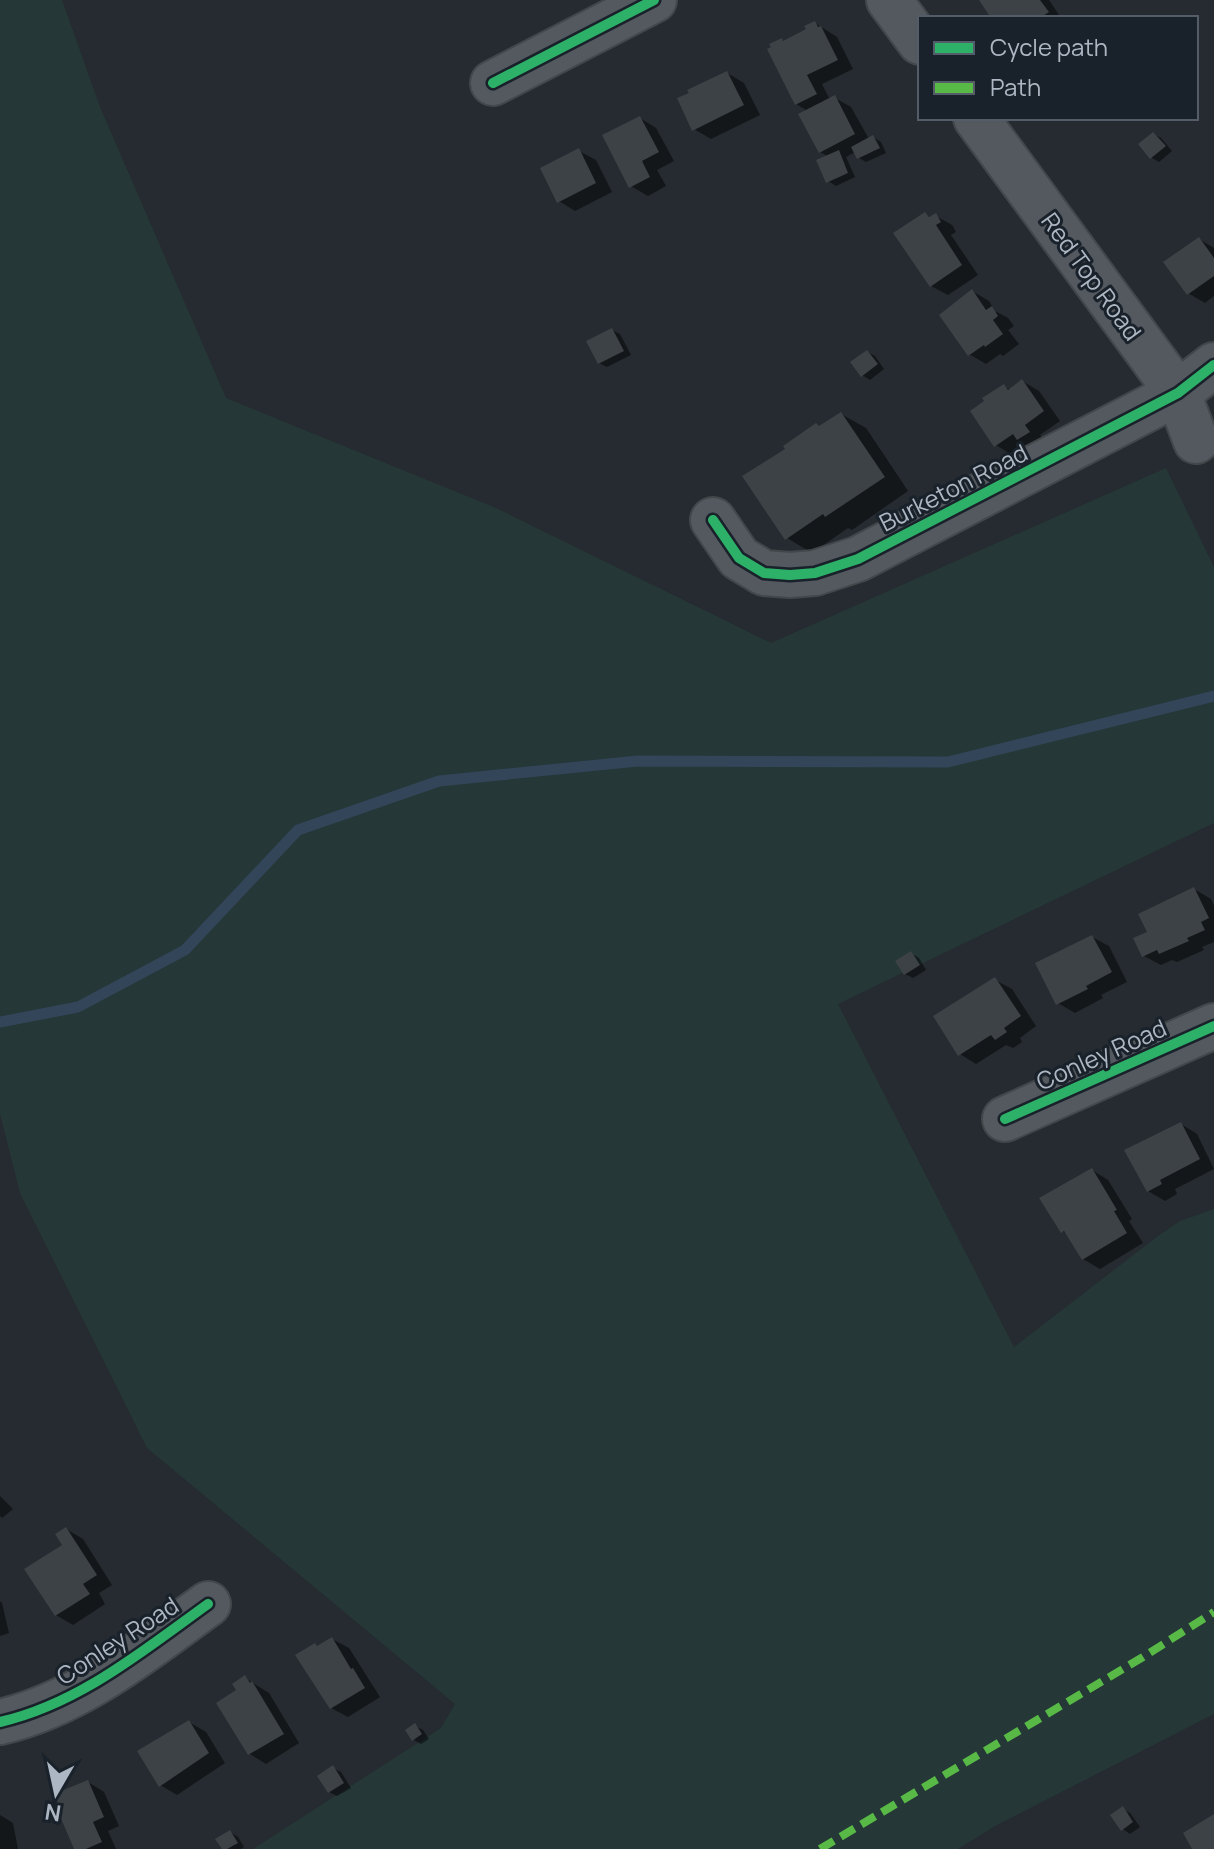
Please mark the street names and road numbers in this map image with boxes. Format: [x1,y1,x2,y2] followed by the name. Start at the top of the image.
[1034,205,1150,347] street label: Red Top Road
[873,435,1033,539] street label: Burketon Road
[1031,1011,1171,1097] street label: Conley Road
[50,1588,184,1692] street label: Conley Road

